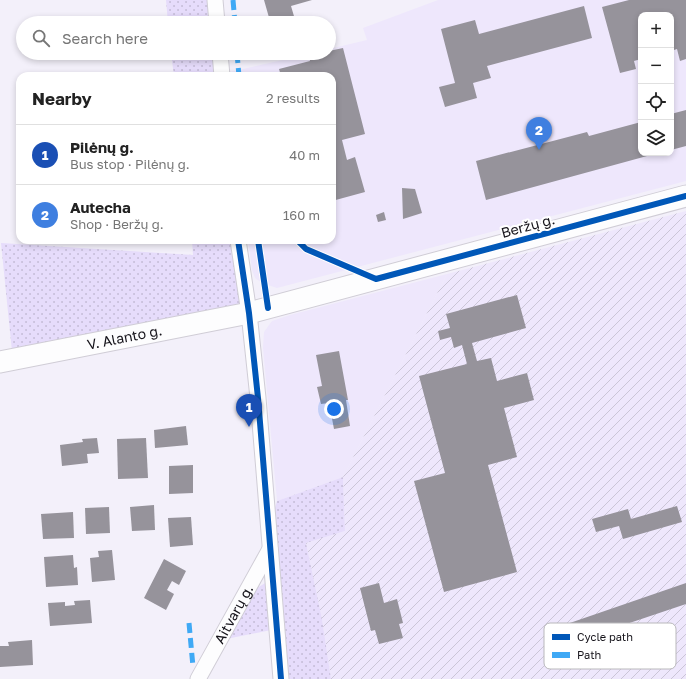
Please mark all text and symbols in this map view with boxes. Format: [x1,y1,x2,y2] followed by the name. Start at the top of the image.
[638,12,674,156] map controls
[638,12,674,48] button: +
[16,16,336,60] search box
[30,27,52,49] icon: search
[62,29,148,47] text: Search here
[638,48,674,84] button: −
[638,84,674,120] button: locate
[32,88,92,109] text: Nearby
[266,90,320,106] text: 2 results
[526,117,552,150] pin: 2
[638,120,674,156] button: layers
[70,138,134,156] text: Pilėnų g.
[42,147,48,163] text: 1
[289,147,320,163] text: 40 m
[70,156,190,172] text: Bus stop · Pilėnų g.
[70,198,131,216] text: Autecha
[41,207,49,223] text: 2
[283,207,320,223] text: 160 m
[499,210,557,241] street label: Beržų g.
[70,216,164,232] text: Shop · Beržų g.
[86,321,163,353] street label: V. Alanto g.
[236,394,262,427] pin: 1
[324,399,344,419] your location
[210,582,257,646] street label: Aitvarų g.
[544,623,676,669] legend
[577,630,633,643] text: Cycle path
[577,648,601,661] text: Path

